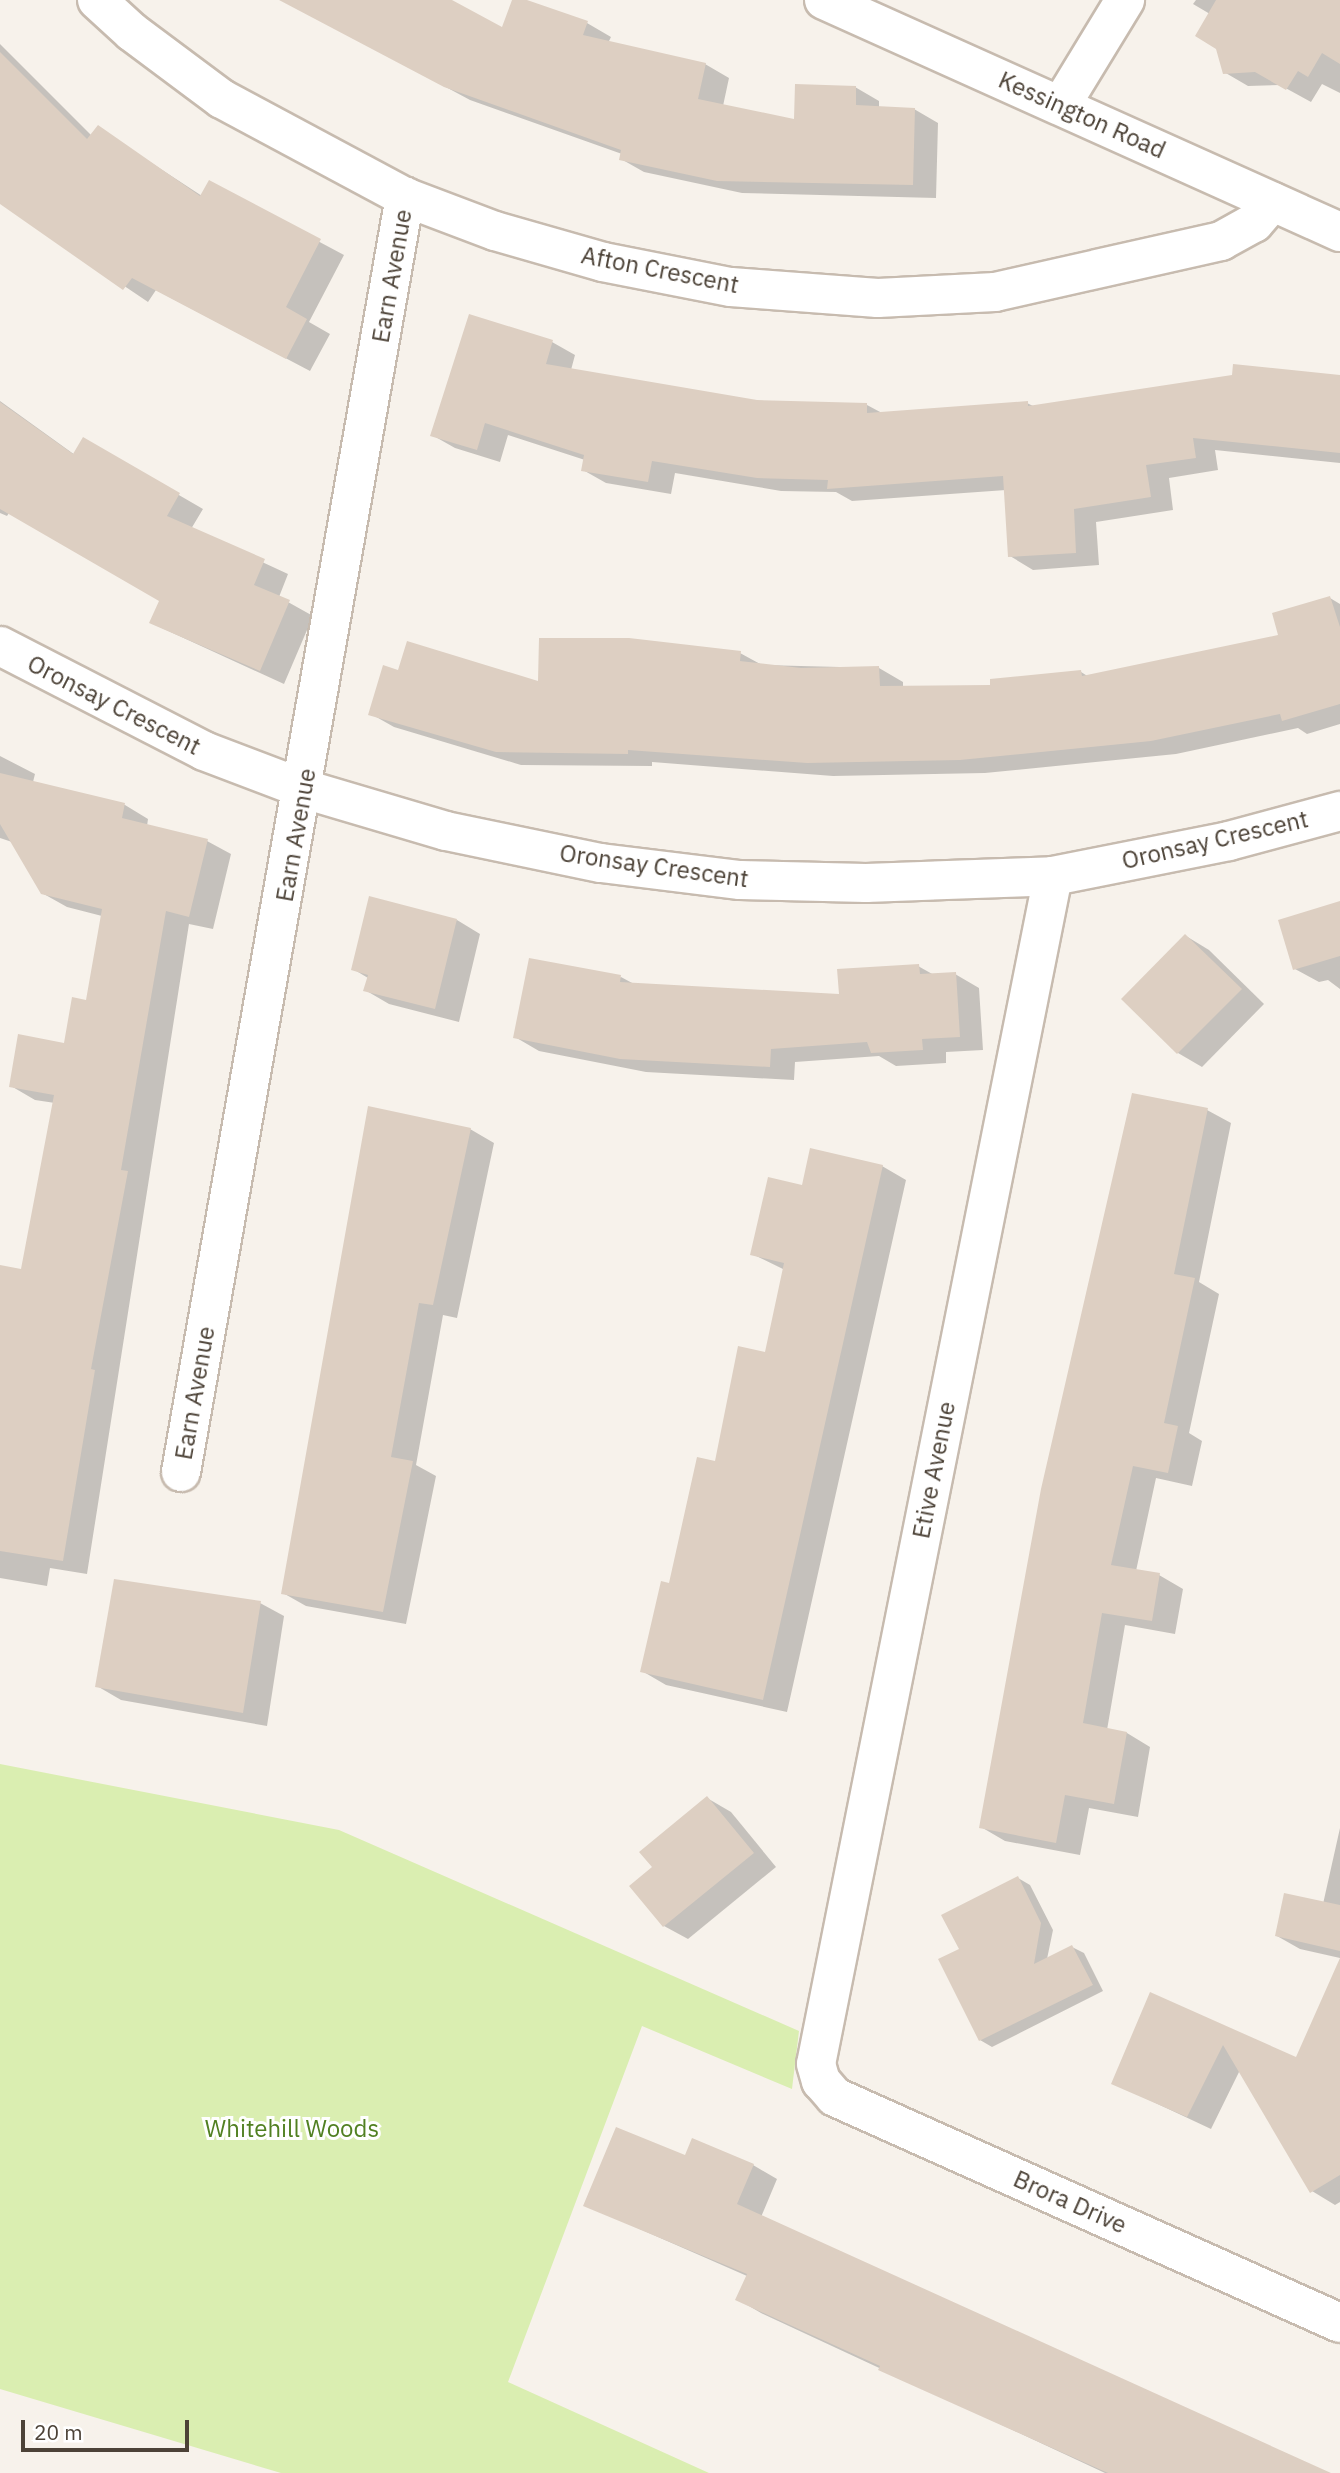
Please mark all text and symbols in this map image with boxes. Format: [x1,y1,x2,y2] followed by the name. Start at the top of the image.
[994,65,1170,165] street label: Kessington Road
[366,207,418,345] street label: Earn Avenue
[579,241,741,299] street label: Afton Crescent
[23,649,205,761] street label: Oronsay Crescent
[270,766,322,904] street label: Earn Avenue
[1119,805,1311,875] street label: Oronsay Crescent
[558,838,750,894] street label: Oronsay Crescent
[169,1324,221,1462] street label: Earn Avenue
[907,1399,961,1541] street label: Etive Avenue
[205,2115,379,2143] park label: Whitehill Woods
[1009,2164,1131,2240] street label: Brora Drive
[24,2406,192,2450] scale bar
[34,2418,83,2446] text: 20 m

